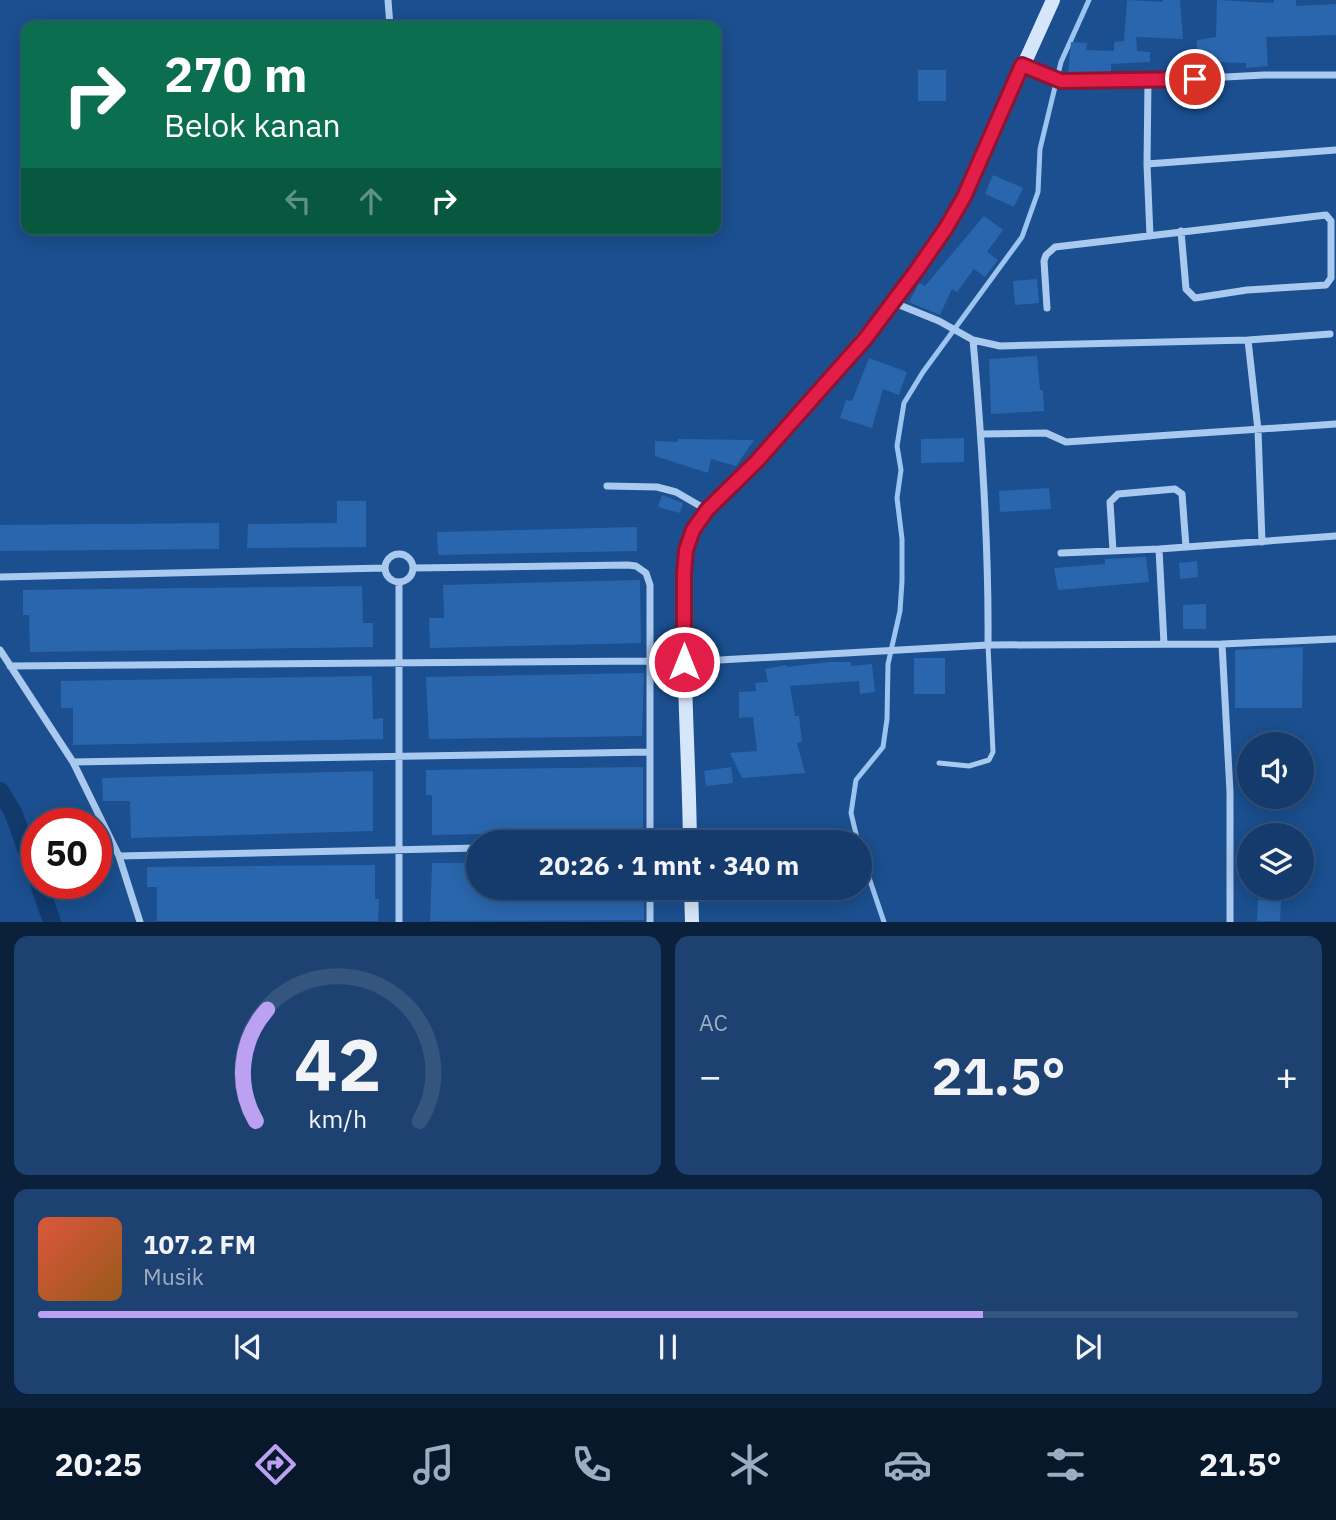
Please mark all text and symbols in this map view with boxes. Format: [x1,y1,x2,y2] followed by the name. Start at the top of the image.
[164,42,308,105] text: 270 m
[49,49,140,140] icon: right
[1165,49,1225,109] pin
[1176,60,1214,98] icon: arrive
[164,104,341,146] text: Belok kanan
[279,182,317,220] icon: left
[352,182,390,220] icon: ahead
[425,182,463,220] icon: right
[647,625,721,699] position arrow
[1237,732,1314,900] map controls
[1237,732,1314,809] button: sound
[21,808,112,899] speed limit sign: 50
[1237,823,1314,900] button: layers
[539,848,799,882] text: 20:26 · 1 mnt · 340 m
[699,1007,728,1037] text: AC
[294,1017,381,1112] text: 42
[931,1042,1066,1109] text: 21.5°
[699,1051,722,1100] text: −
[1275,1051,1298,1100] text: +
[308,1102,367,1135] text: km/h
[143,1227,256,1261] text: 107.2 FM
[143,1261,204,1291] text: Musik
[229,1328,267,1366] icon: previous
[649,1328,687,1366] icon: pause
[1069,1328,1107,1366] icon: next
[251,1440,300,1489] icon: directions
[409,1440,458,1489] icon: music
[567,1440,616,1489] icon: phone
[725,1440,774,1489] icon: climate
[883,1440,932,1489] icon: car
[1041,1440,1090,1489] icon: filters
[55,1443,142,1485] text: 20:25
[1199,1443,1281,1485] text: 21.5°

